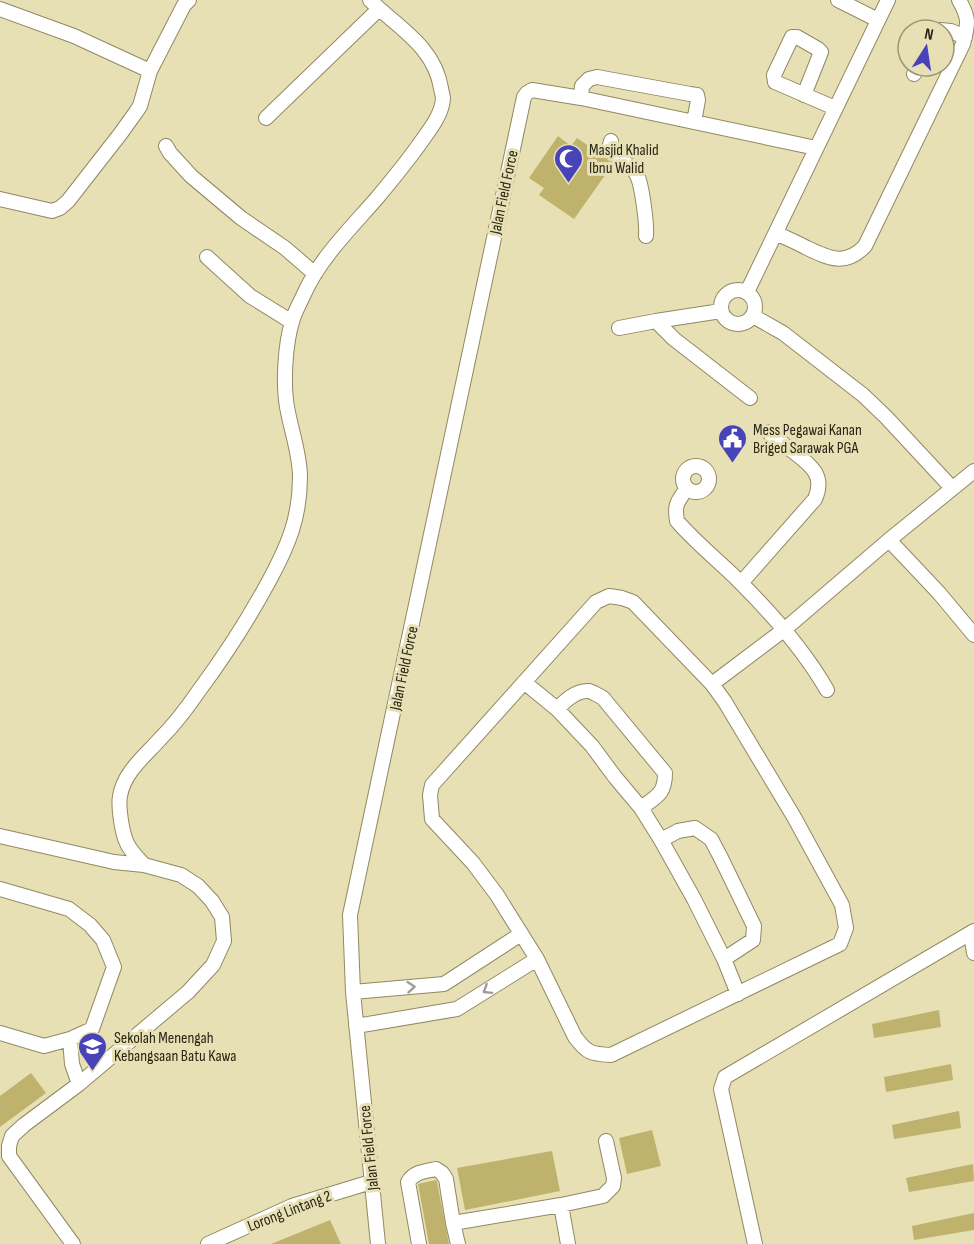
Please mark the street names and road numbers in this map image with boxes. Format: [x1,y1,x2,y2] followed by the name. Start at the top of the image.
[486,149,523,237] street label: Jalan Field Force
[386,625,423,713] street label: Jalan Field Force
[356,1104,384,1192] street label: Jalan Field Force
[245,1187,334,1236] street label: Lorong Lintang 2

